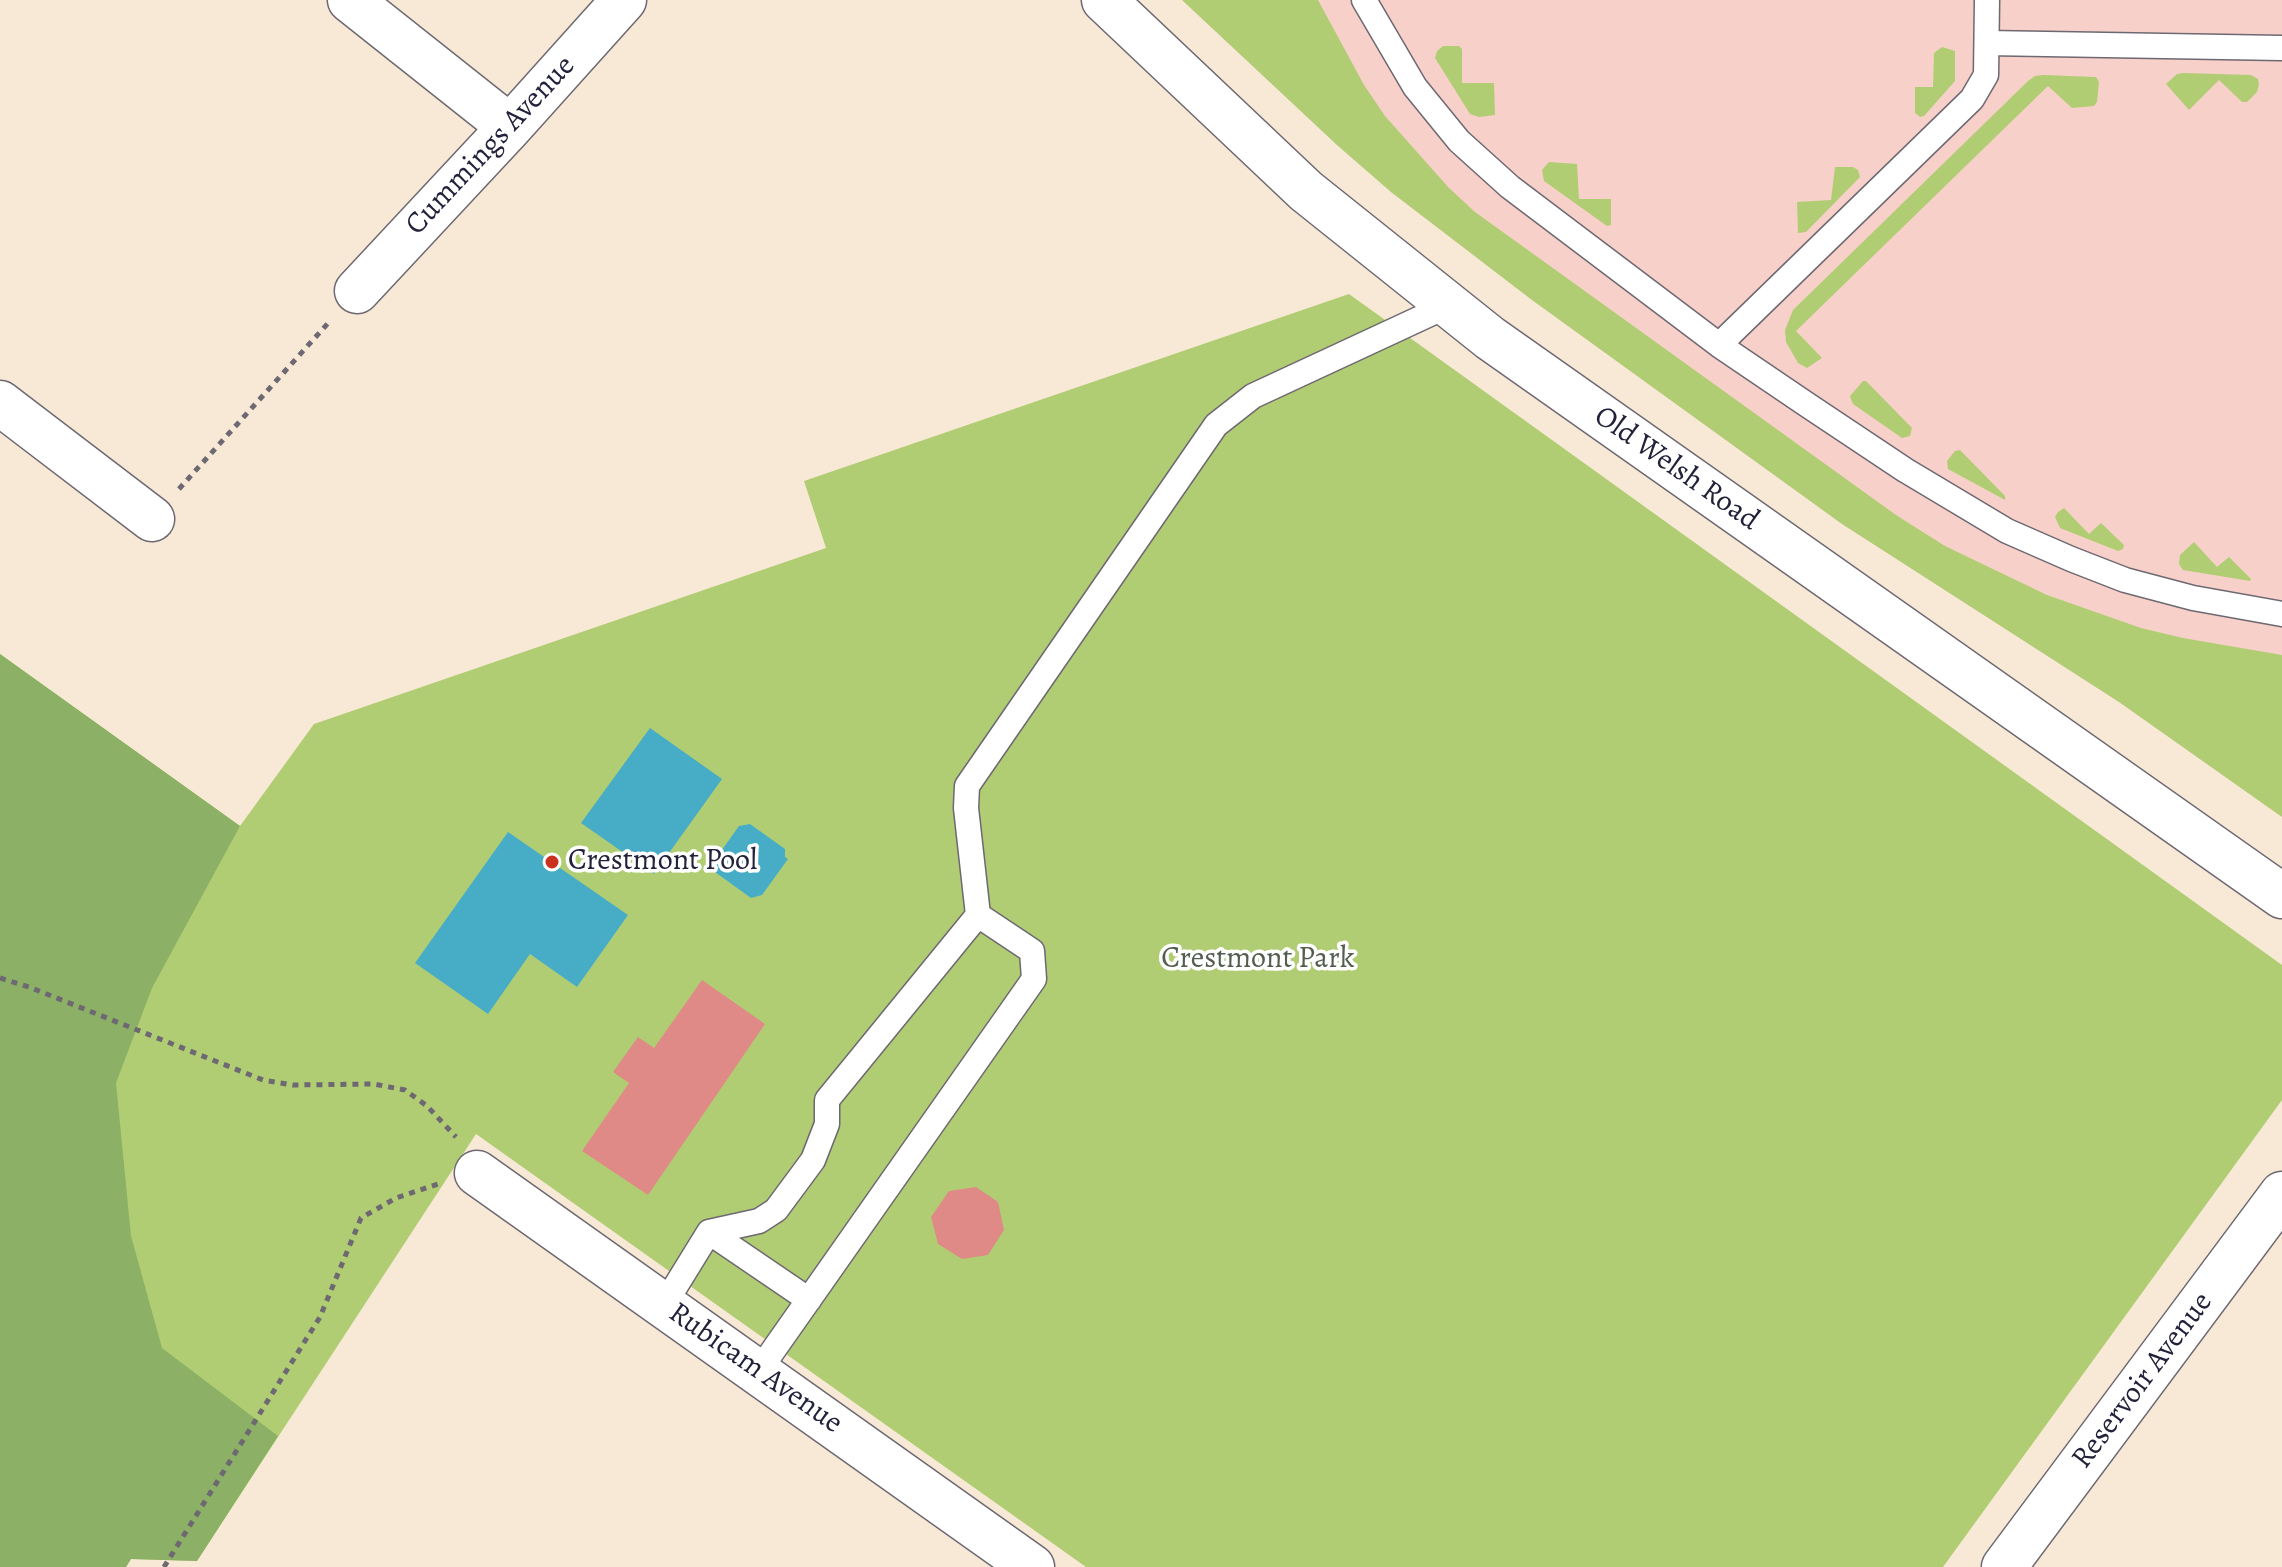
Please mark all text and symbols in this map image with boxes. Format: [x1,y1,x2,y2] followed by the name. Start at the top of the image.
[399,49,583,243] street label: Cummings Avenue
[1587,399,1765,539] street label: Old Welsh Road
[568,844,757,880] place label: Crestmont Pool
[543,853,561,871] marker: Crestmont Pool
[1161,942,1355,978] park label: Crestmont Park
[2065,1286,2221,1476] street label: Reservoir Avenue
[661,1296,849,1442] street label: Rubicam Avenue

